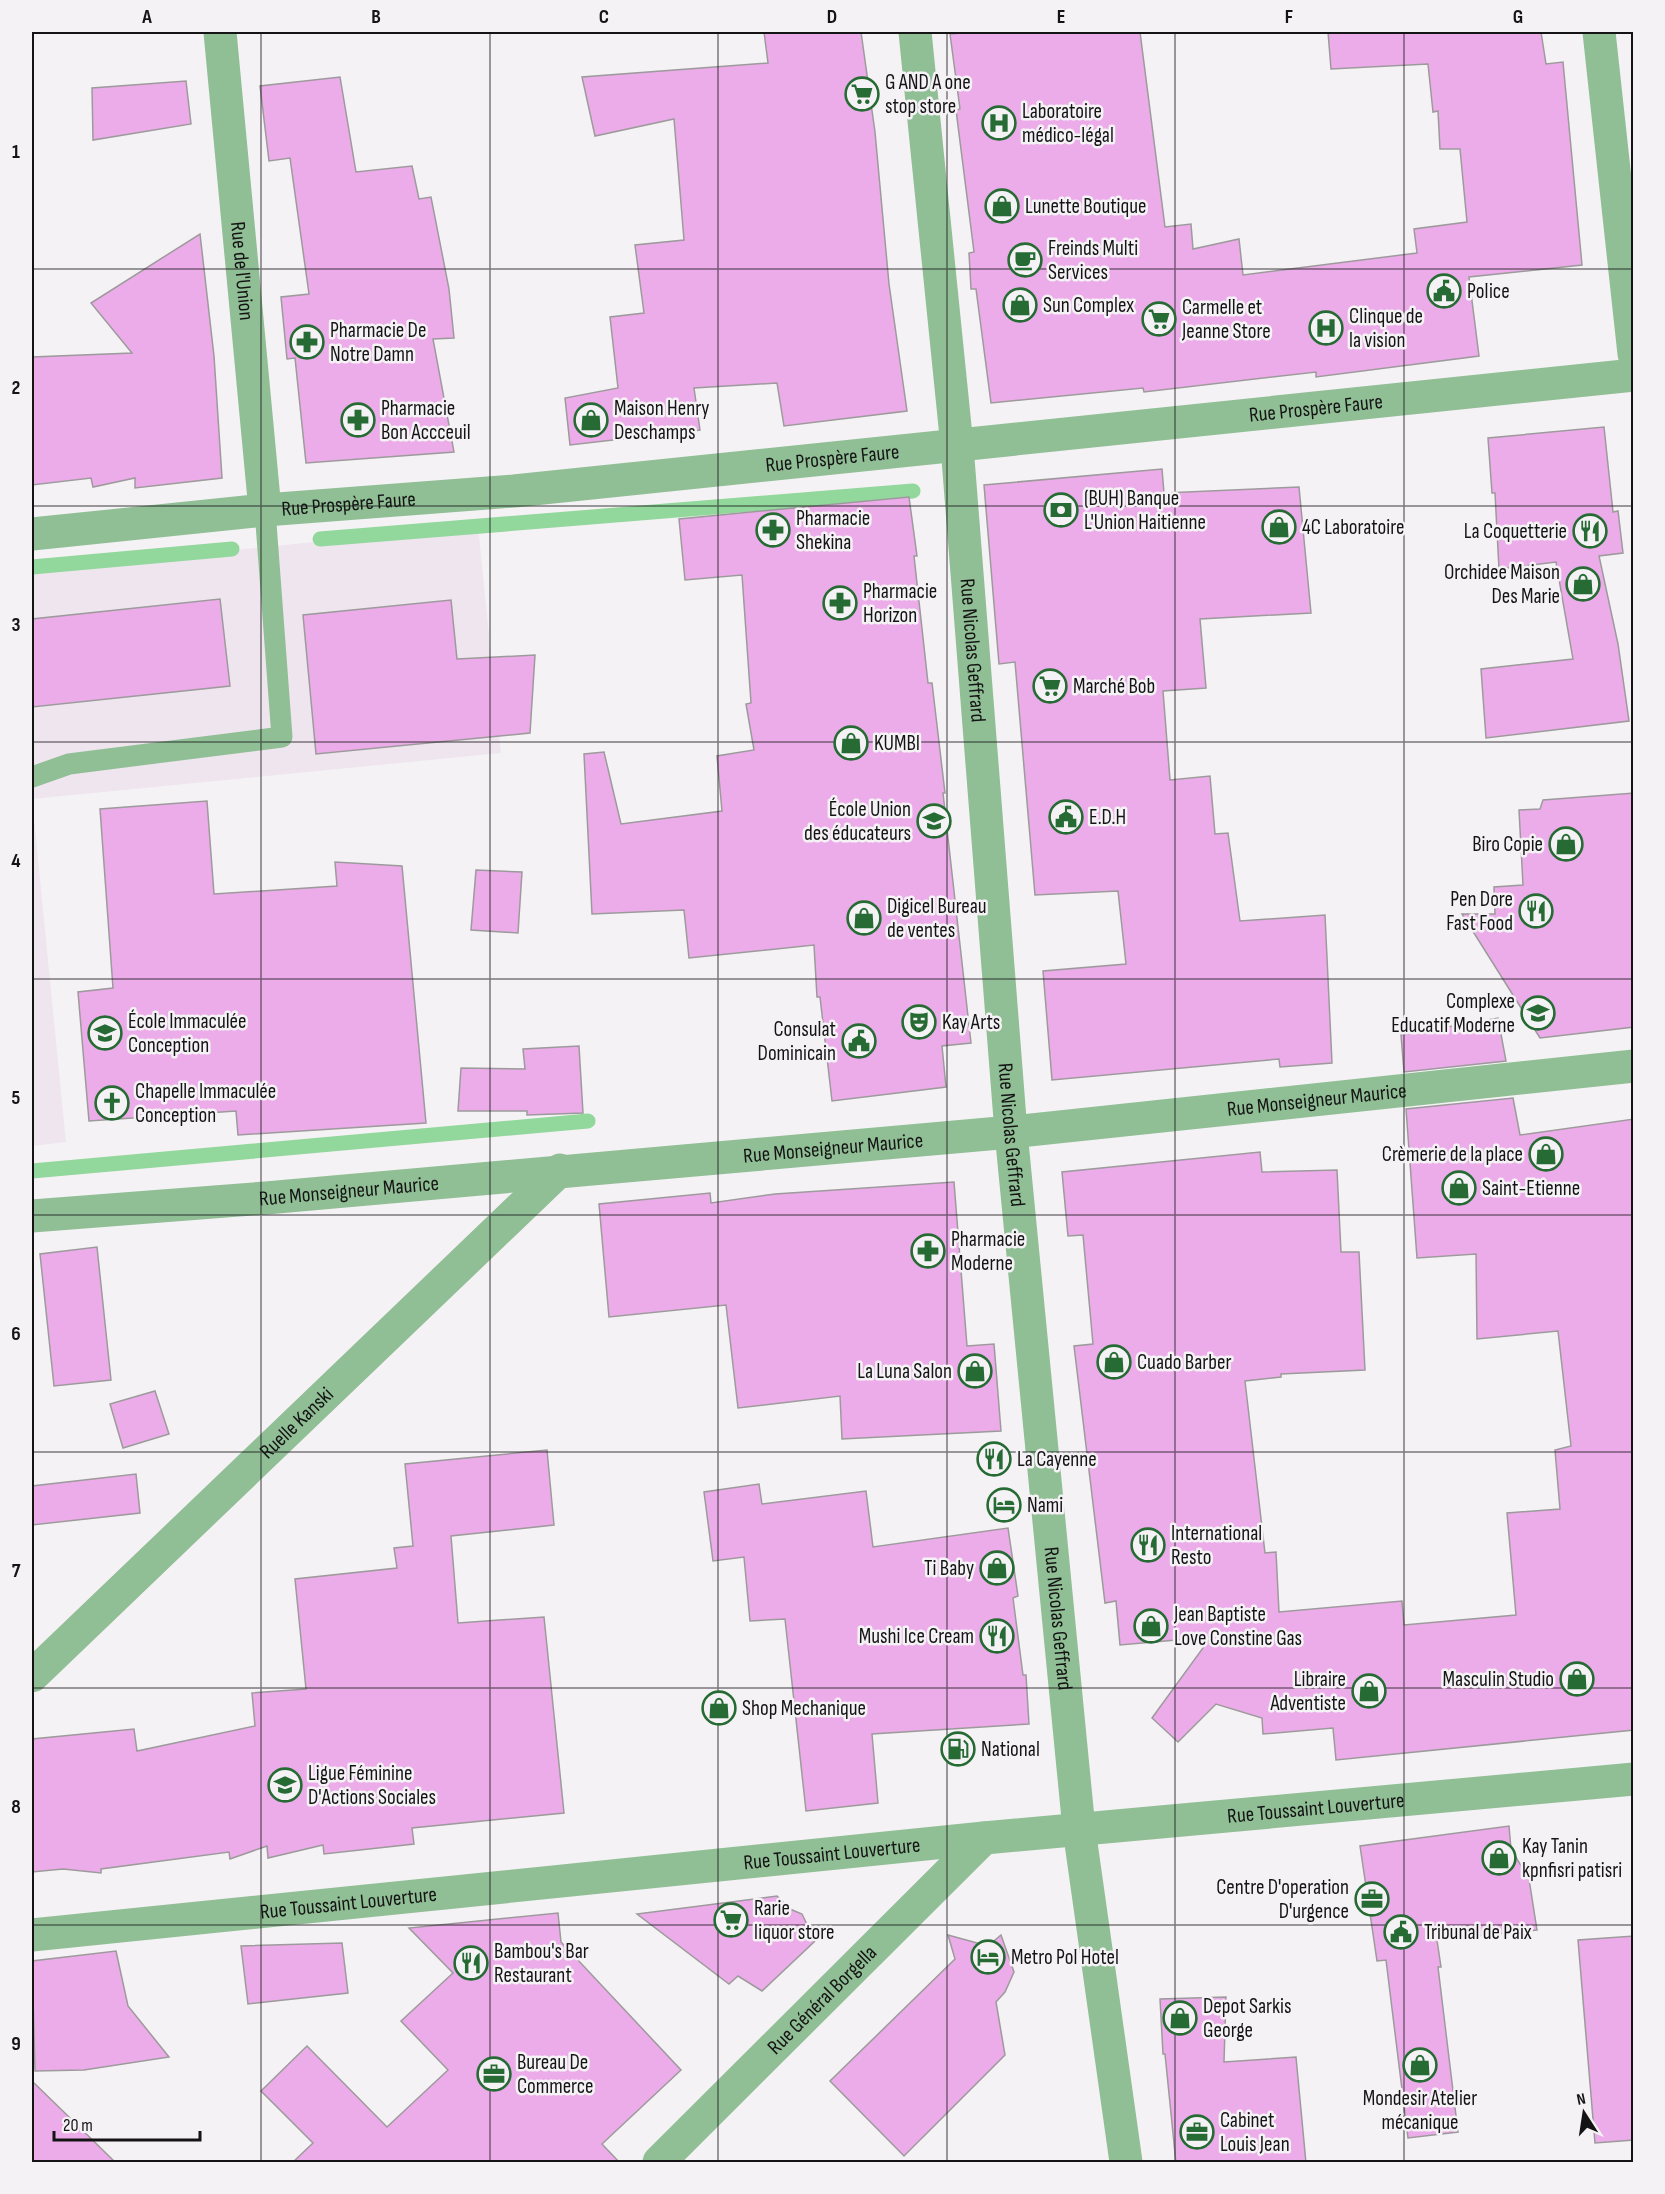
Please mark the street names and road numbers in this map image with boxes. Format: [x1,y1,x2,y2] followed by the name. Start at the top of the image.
[225,220,260,321] street label: Rue de l'Union
[1248,389,1384,427] street label: Rue Prospère Faure
[764,439,900,477] street label: Rue Prospère Faure
[281,486,416,521] street label: Rue Prospère Faure
[955,577,991,723] street label: Rue Nicolas Geffrard
[993,1062,1031,1208] street label: Rue Nicolas Geffrard
[1226,1078,1408,1122] street label: Rue Monseigneur Maurice
[742,1127,924,1168] street label: Rue Monseigneur Maurice
[258,1170,440,1211] street label: Rue Monseigneur Maurice
[254,1382,338,1464] street label: Ruelle Kanski
[1039,1545,1078,1691] street label: Rue Nicolas Geffrard
[1226,1787,1405,1828] street label: Rue Toussaint Louverture
[742,1832,922,1875] street label: Rue Toussaint Louverture
[259,1881,438,1924] street label: Rue Toussaint Louverture
[762,1940,882,2059] street label: Rue Général Borgella

